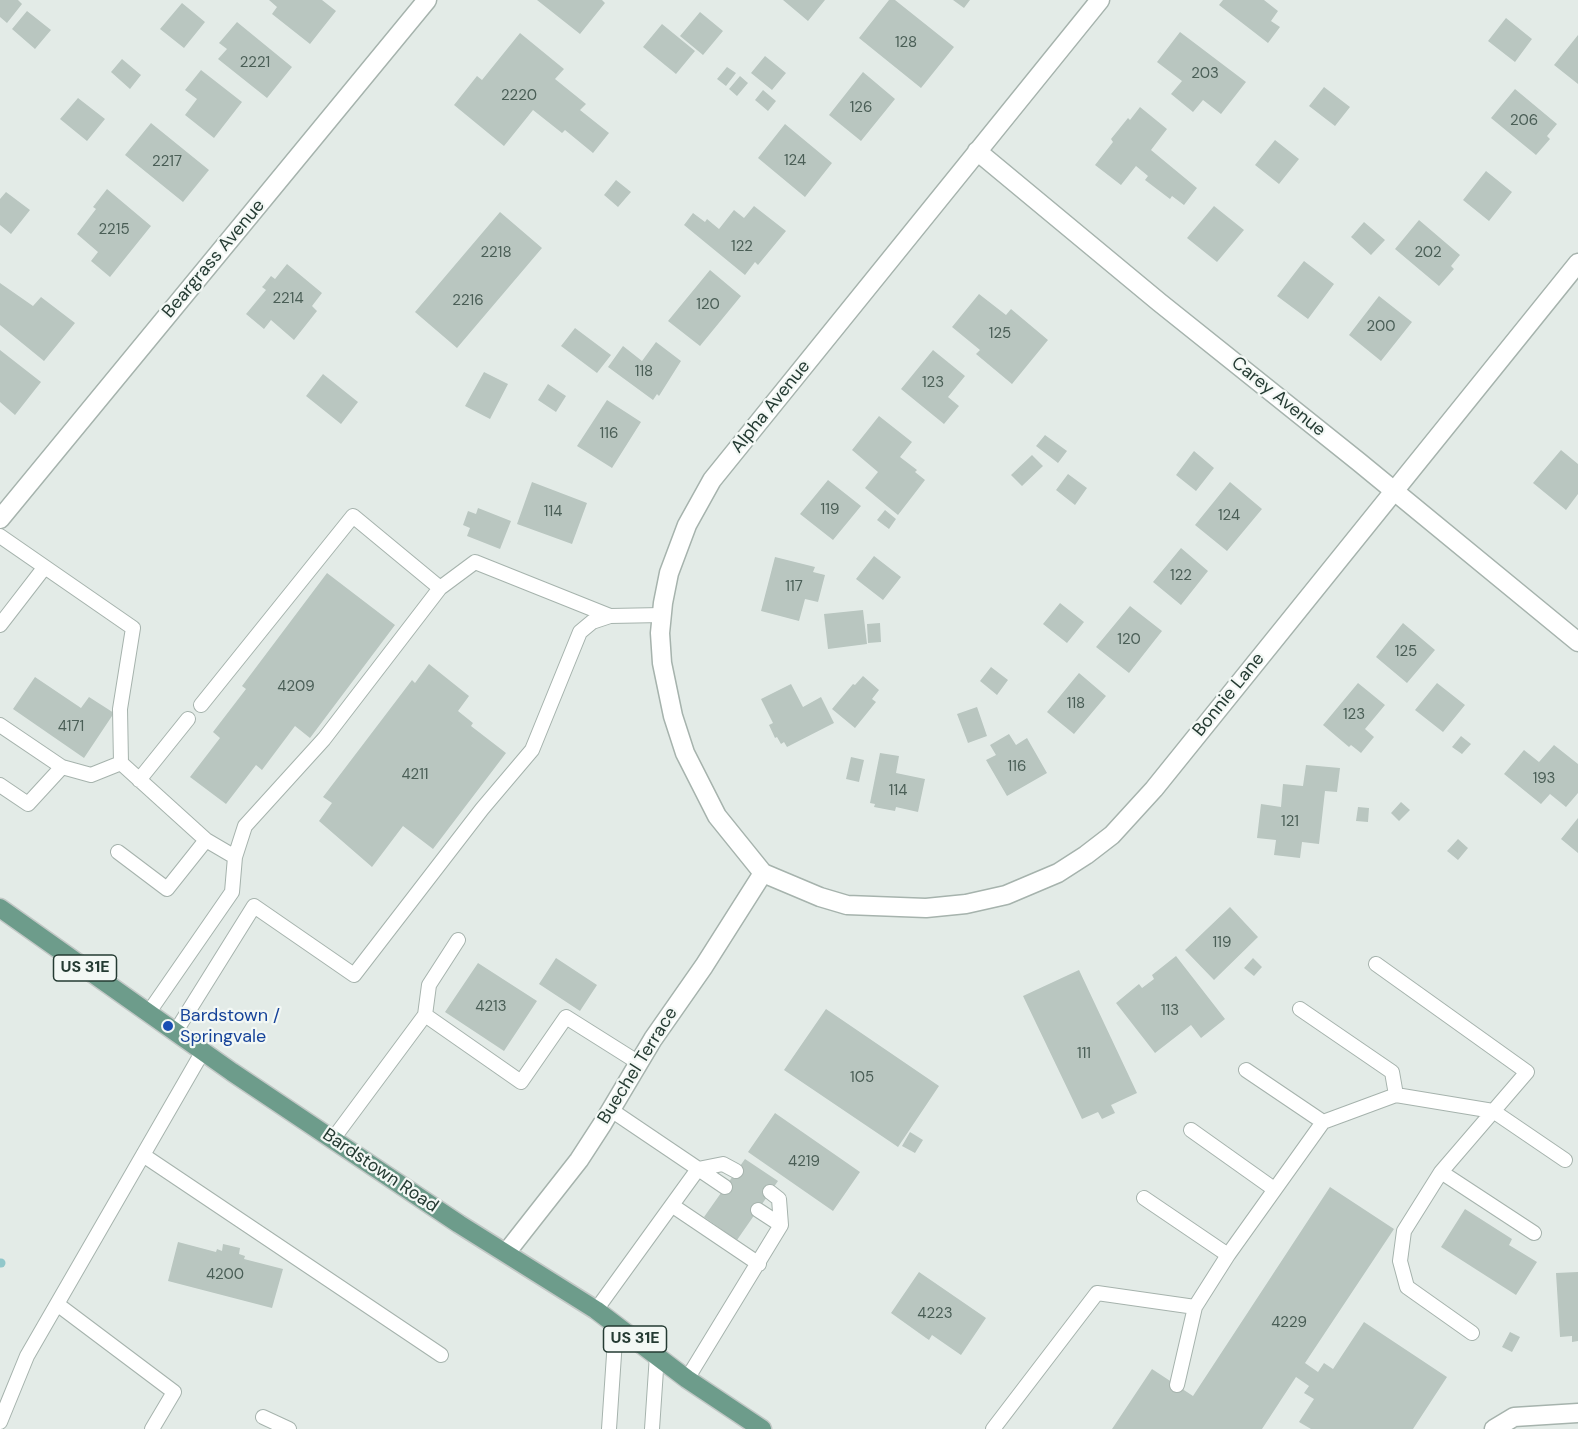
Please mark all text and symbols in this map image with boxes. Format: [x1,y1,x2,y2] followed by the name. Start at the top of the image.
[895,34,917,52] house number: 128
[240,54,270,72] house number: 2221
[1191,65,1219,83] house number: 203
[501,87,537,105] house number: 2220
[850,99,872,117] house number: 126
[1510,112,1538,130] house number: 206
[784,152,806,170] house number: 124
[152,153,182,171] house number: 2217
[158,195,270,323] street label: Beargrass Avenue
[98,221,130,239] house number: 2215
[731,238,753,256] house number: 122
[480,244,512,262] house number: 2218
[1414,244,1442,262] house number: 202
[272,290,304,308] house number: 2214
[452,292,484,310] house number: 2216
[696,296,720,314] house number: 120
[1366,318,1396,336] house number: 200
[989,325,1011,343] house number: 125
[1227,352,1329,442] street label: Carey Avenue
[727,356,815,458] street label: Alpha Avenue
[635,363,653,381] house number: 118
[922,374,944,392] house number: 123
[600,425,618,443] house number: 116
[821,501,839,519] house number: 119
[544,503,562,521] house number: 114
[1218,507,1240,525] house number: 124
[1170,567,1192,585] house number: 122
[785,578,803,596] house number: 117
[1117,631,1141,649] house number: 120
[1395,643,1417,661] house number: 125
[1189,649,1269,741] street label: Bonnie Lane
[277,678,315,696] house number: 4209
[1067,695,1085,713] house number: 118
[1343,706,1365,724] house number: 123
[58,718,84,736] house number: 4171
[1008,758,1026,776] house number: 116
[401,766,429,784] house number: 4211
[1533,770,1555,788] house number: 193
[889,782,907,800] house number: 114
[1281,813,1299,831] house number: 121
[1213,934,1231,952] house number: 119
[54,955,116,981] road number: US 31E
[475,998,507,1016] house number: 4213
[1161,1002,1179,1020] house number: 113
[593,1004,683,1128] street label: Buechel Terrace
[180,1005,280,1048] place label: Bardstown / Springvale
[161,1019,175,1033] marker: Bardstown / Springvale
[1077,1045,1091,1063] house number: 111
[850,1069,874,1087] house number: 105
[318,1124,442,1218] street label: Bardstown Road
[788,1153,820,1171] house number: 4219
[206,1266,244,1284] house number: 4200
[917,1305,953,1323] house number: 4223
[1271,1314,1307,1332] house number: 4229
[604,1326,666,1352] road number: US 31E

